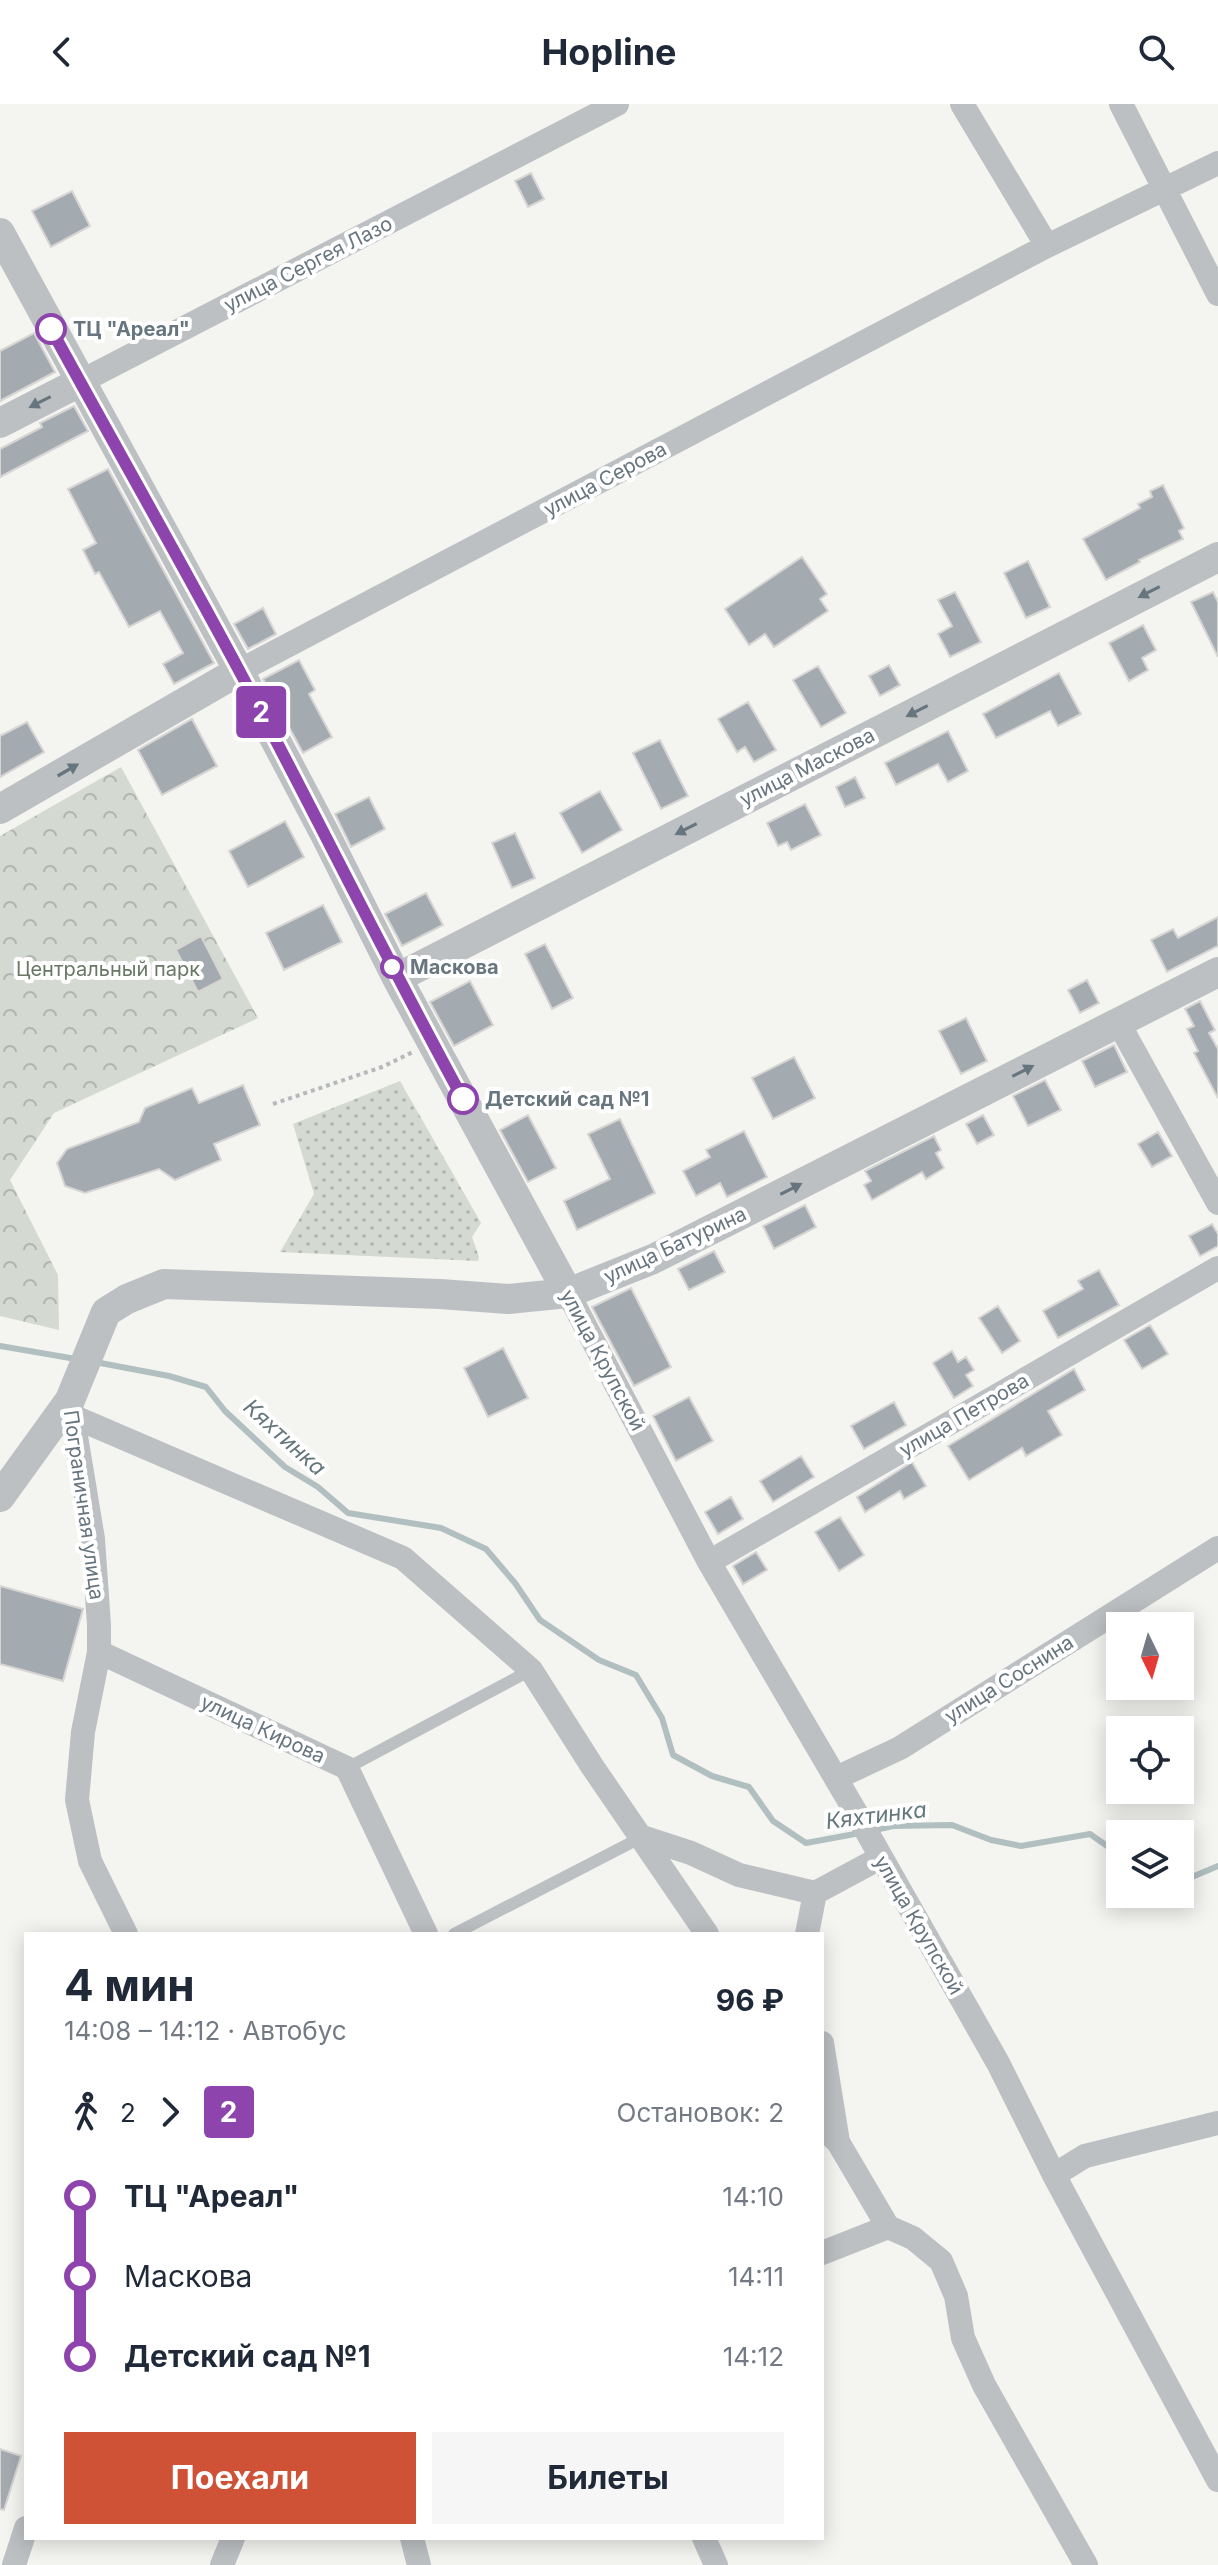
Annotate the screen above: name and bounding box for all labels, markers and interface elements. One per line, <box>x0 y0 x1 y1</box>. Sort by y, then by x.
icon: back <box>40 30 84 74</box>
text: Hopline <box>541 30 677 74</box>
icon: search <box>1134 30 1178 74</box>
street label: улица Сергея Лазо <box>220 211 396 317</box>
marker: ТЦ "Ареал" <box>36 314 66 344</box>
place label: ТЦ "Ареал" <box>73 317 190 341</box>
one-way arrow <box>29 396 52 409</box>
street label: улица Серова <box>540 437 670 521</box>
one-way arrow <box>1137 585 1160 599</box>
line badge: 2 <box>235 686 287 738</box>
text: 2 <box>252 695 270 729</box>
one-way arrow <box>906 704 929 717</box>
street label: улица Маскова <box>736 723 878 811</box>
one-way arrow <box>56 763 79 777</box>
one-way arrow <box>674 823 697 836</box>
place label: Маскова <box>410 955 499 979</box>
marker: Маскова <box>381 956 403 978</box>
park label: Центральный парк <box>16 957 200 981</box>
one-way arrow <box>1011 1064 1034 1078</box>
marker: Детский сад №1 <box>448 1084 478 1114</box>
place label: Детский сад №1 <box>485 1087 649 1111</box>
one-way arrow <box>779 1182 802 1195</box>
street label: улица Батурина <box>600 1201 750 1289</box>
street label: улица Крупской <box>556 1285 650 1435</box>
street label: улица Петрова <box>895 1368 1033 1462</box>
water label: Кяхтинка <box>239 1393 331 1481</box>
street label: Пограничная улица <box>59 1409 109 1601</box>
north arrow <box>1106 1612 1194 1700</box>
map controls <box>1106 1612 1194 1908</box>
street label: улица Соснина <box>940 1630 1078 1728</box>
street label: улица Кирова <box>197 1690 329 1768</box>
button: locate <box>1106 1716 1194 1804</box>
water label: Кяхтинка <box>824 1796 928 1834</box>
button: layers <box>1106 1820 1194 1908</box>
street label: улица Крупской <box>870 1851 968 1999</box>
text: 4 мин <box>64 1958 195 2012</box>
text: 96 ₽ <box>716 1982 784 2018</box>
text: 14:08 – 14:12 · Автобус <box>64 2015 347 2046</box>
icon: walk <box>64 2090 108 2134</box>
icon: forward <box>148 2090 192 2134</box>
text: 2 <box>220 2095 238 2129</box>
text: 2 <box>120 2097 136 2128</box>
text: Остановок: 2 <box>617 2097 784 2128</box>
text: ТЦ "Ареал" <box>124 2178 299 2214</box>
text: 14:10 <box>722 2181 784 2212</box>
text: Маскова <box>124 2258 252 2294</box>
text: 14:11 <box>728 2261 784 2292</box>
text: Детский сад №1 <box>124 2338 371 2374</box>
text: 14:12 <box>723 2341 784 2372</box>
button: Поехали <box>64 2432 416 2524</box>
button: Билеты <box>432 2432 784 2524</box>

